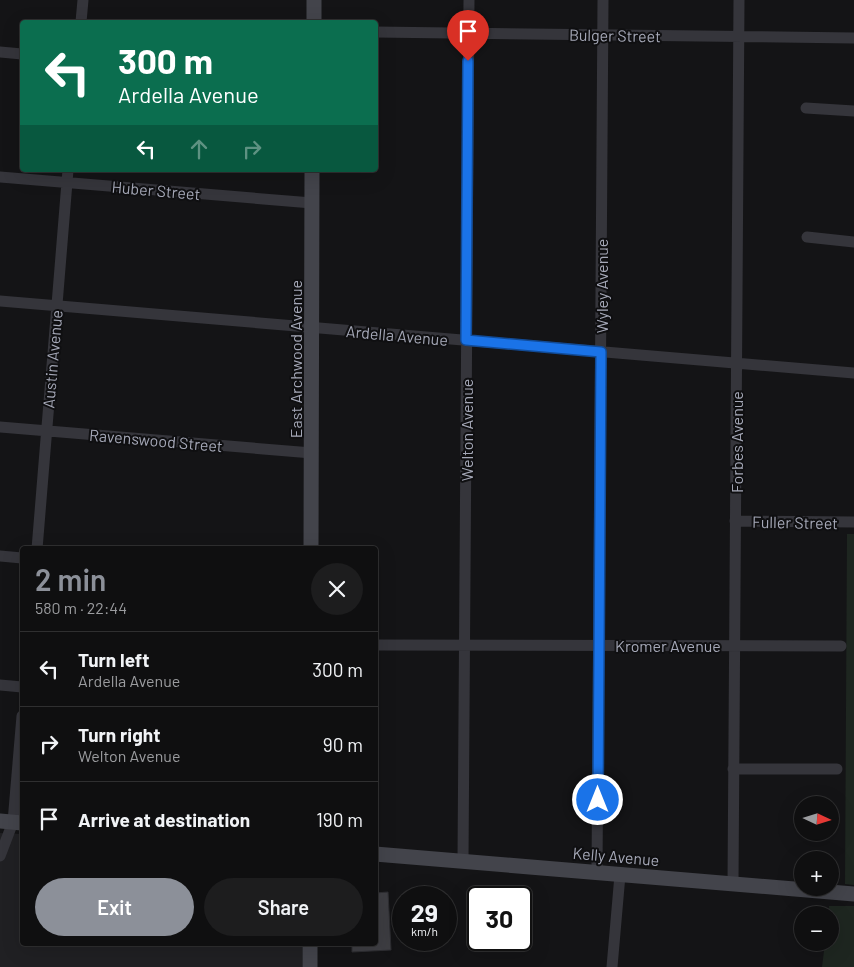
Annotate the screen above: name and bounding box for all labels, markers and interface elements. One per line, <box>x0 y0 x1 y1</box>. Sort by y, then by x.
pin <box>447 10 489 61</box>
icon: arrive <box>454 17 482 45</box>
street label: Bulger Street <box>569 25 661 45</box>
text: 300 m <box>118 39 213 81</box>
icon: left <box>35 40 100 105</box>
text: Ardella Avenue <box>118 81 259 107</box>
icon: left <box>132 135 160 163</box>
icon: ahead <box>185 135 213 163</box>
icon: right <box>238 135 266 163</box>
street label: Huber Street <box>111 177 201 203</box>
street label: Wyley Avenue <box>592 239 611 333</box>
street label: East Archwood Avenue <box>286 280 305 438</box>
street label: Austin Avenue <box>38 309 66 409</box>
street label: Ardella Avenue <box>345 321 449 349</box>
street label: Welton Avenue <box>457 379 476 481</box>
street label: Forbes Avenue <box>727 391 746 493</box>
street label: Ravenswood Street <box>88 425 224 455</box>
street label: Fuller Street <box>752 512 838 532</box>
text: 2 min <box>35 561 106 597</box>
button: close <box>311 563 363 615</box>
text: 580 m · 22:44 <box>35 598 127 617</box>
street label: Kromer Avenue <box>615 636 721 655</box>
text: Turn left <box>78 648 149 671</box>
icon: left <box>35 655 63 683</box>
text: 300 m <box>312 658 363 681</box>
text: Ardella Avenue <box>78 671 180 690</box>
text: Turn right <box>78 723 160 746</box>
icon: right <box>35 730 63 758</box>
text: 90 m <box>323 733 363 756</box>
text: Welton Avenue <box>78 746 180 765</box>
position arrow <box>571 773 623 825</box>
north arrow <box>794 796 839 841</box>
map controls <box>794 796 839 951</box>
icon: arrive <box>35 805 63 833</box>
text: Arrive at destination <box>78 808 250 831</box>
text: 190 m <box>316 808 363 831</box>
street label: Kelly Avenue <box>572 843 660 869</box>
button: + <box>794 851 839 896</box>
button: Exit <box>35 878 194 936</box>
button: Share <box>204 878 363 936</box>
speed limit sign: 30 <box>467 886 532 951</box>
text: 29 <box>411 897 438 927</box>
button: − <box>794 906 839 951</box>
text: km/h <box>411 924 438 938</box>

